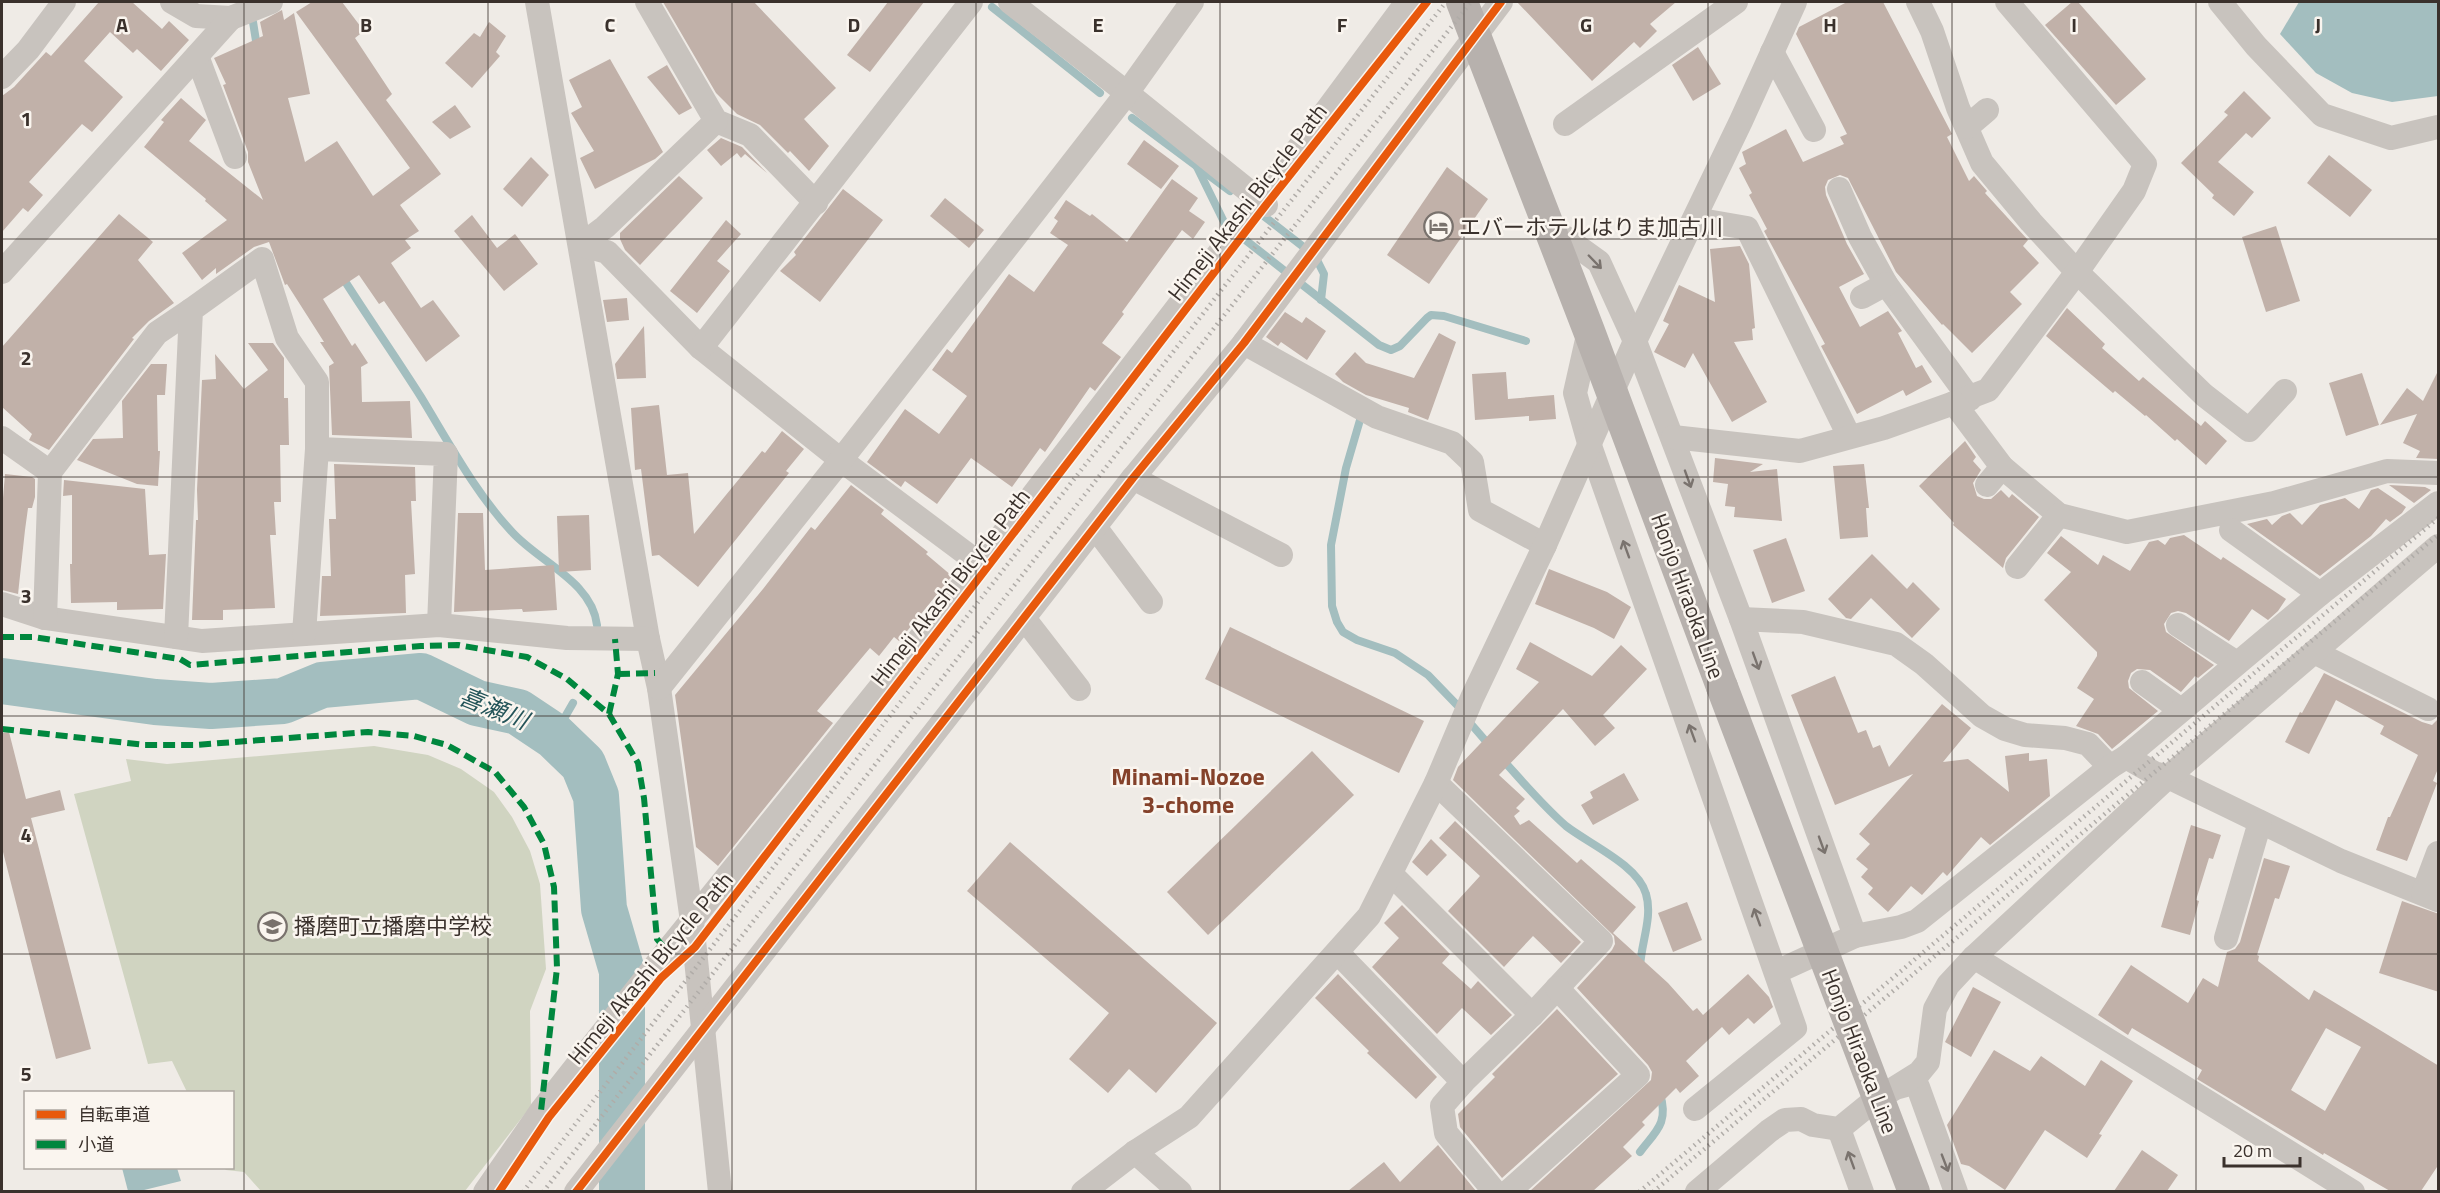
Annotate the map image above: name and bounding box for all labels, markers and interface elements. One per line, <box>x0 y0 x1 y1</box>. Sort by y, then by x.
text: A <box>116 9 128 40</box>
text: B <box>360 9 372 40</box>
text: C <box>605 9 616 40</box>
text: D <box>848 9 860 40</box>
text: E <box>1092 9 1104 40</box>
text: F <box>1337 9 1348 40</box>
text: G <box>1580 9 1592 40</box>
text: H <box>1823 9 1837 40</box>
text: I <box>2071 9 2077 40</box>
text: J <box>2315 9 2321 40</box>
street label: Himeji Akashi Bicycle Path <box>1159 96 1335 308</box>
text: 1 <box>20 103 32 134</box>
place label: エバーホテルはりま加古川 <box>1459 210 1723 244</box>
hotel icon: エバーホテルはりま加古川 <box>1422 211 1454 243</box>
one-way arrow <box>1587 254 1602 269</box>
text: 2 <box>20 342 32 373</box>
one-way arrow <box>1684 469 1695 487</box>
street label: Himeji Akashi Bicycle Path <box>862 481 1038 693</box>
street label: Honjo Hiraoka Line <box>1642 508 1734 684</box>
one-way arrow <box>1620 541 1631 559</box>
text: 3 <box>20 580 32 611</box>
one-way arrow <box>1752 652 1763 670</box>
water label: 喜瀬川 <box>454 678 537 739</box>
one-way arrow <box>1685 724 1696 743</box>
district label: Minami-Nozoe 3-chome <box>1111 758 1265 822</box>
text: 4 <box>20 819 32 850</box>
one-way arrow <box>1818 835 1829 854</box>
street label: Himeji Akashi Bicycle Path <box>559 864 741 1072</box>
one-way arrow <box>1750 908 1761 927</box>
place label: 播磨町立播磨中学校 <box>294 909 492 943</box>
school or university icon: 播磨町立播磨中学校 <box>257 910 289 942</box>
street label: Honjo Hiraoka Line <box>1813 964 1907 1138</box>
text: 5 <box>20 1058 32 1089</box>
legend <box>24 1091 234 1169</box>
text: 自転車道 <box>78 1101 150 1128</box>
scale bar <box>2224 1130 2300 1168</box>
text: 小道 <box>78 1131 114 1158</box>
text: 20 m <box>2233 1137 2272 1164</box>
one-way arrow <box>1844 1151 1855 1170</box>
one-way arrow <box>1941 1153 1952 1172</box>

